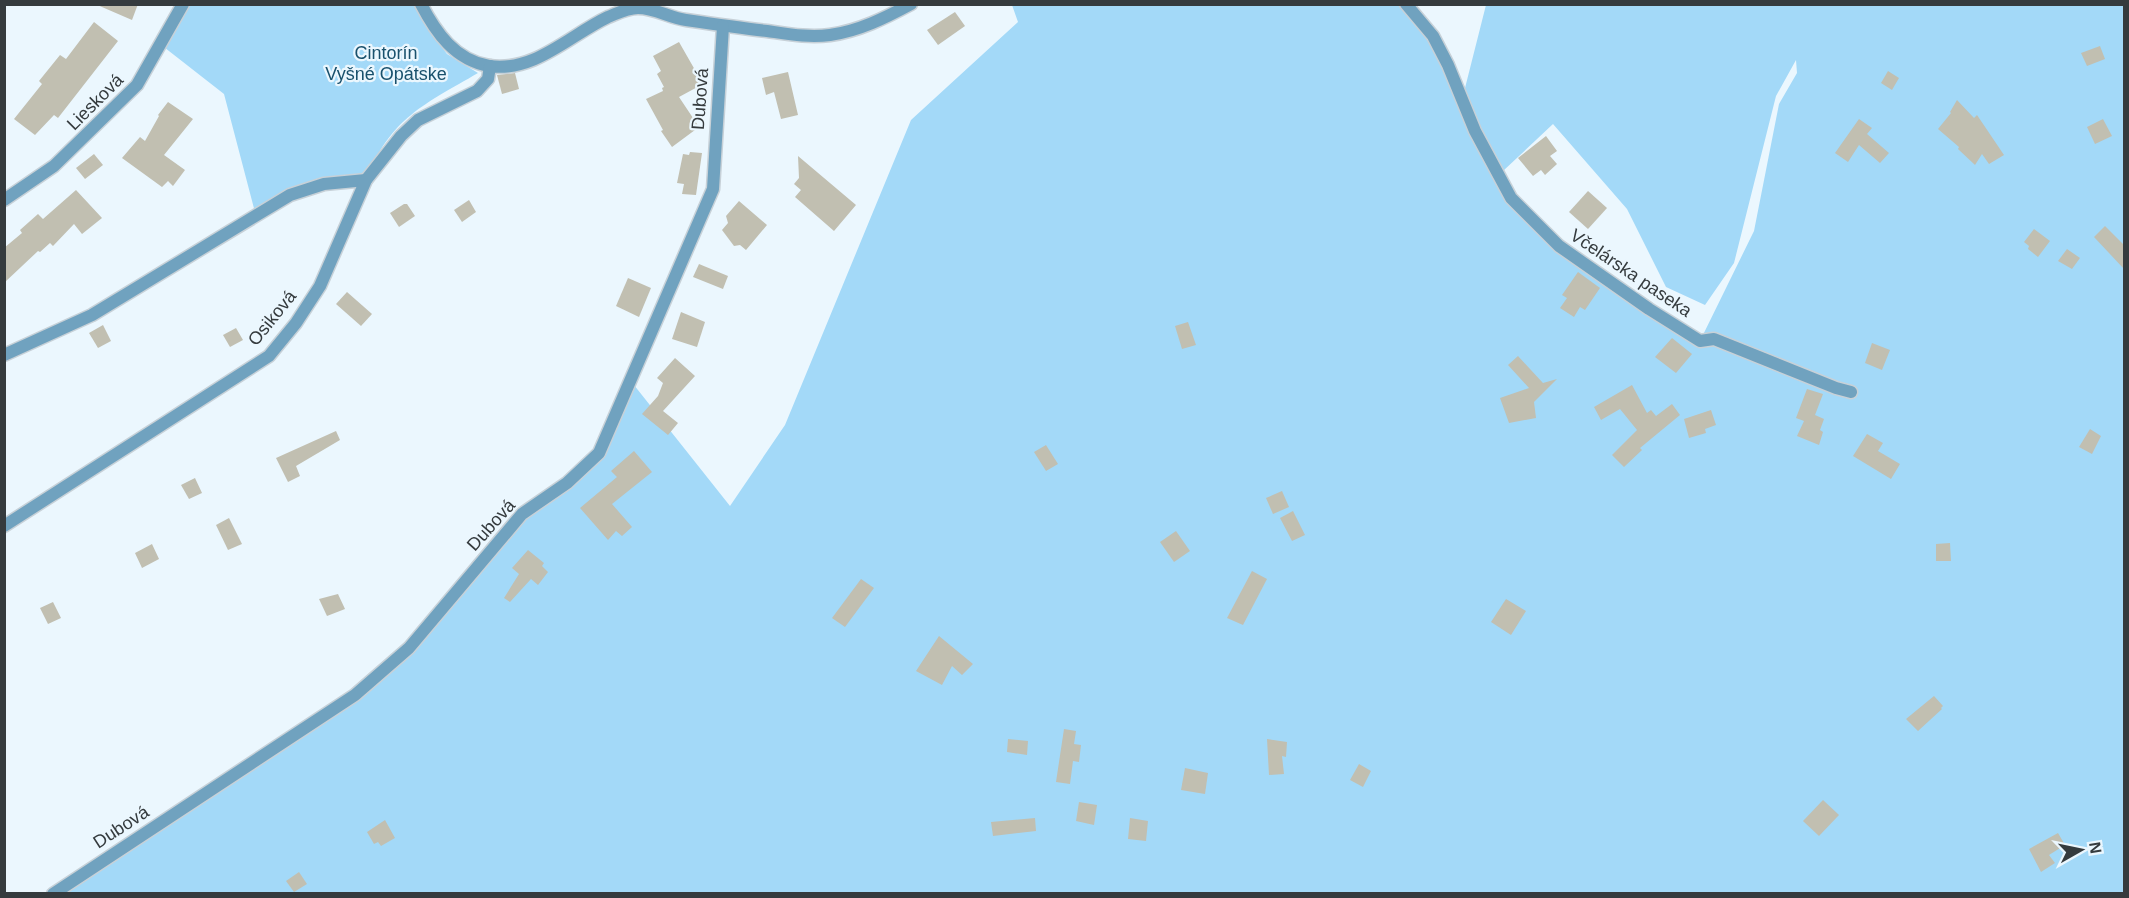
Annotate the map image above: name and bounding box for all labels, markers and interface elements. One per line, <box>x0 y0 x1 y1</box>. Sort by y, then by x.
park label: Cintorín Vyšné Opátske <box>325 43 447 84</box>
street label: Dubová <box>688 66 712 131</box>
street label: Liesková <box>63 69 128 134</box>
street label: Včelárska paseka <box>1567 225 1696 322</box>
street label: Osiková <box>244 286 301 350</box>
street label: Dubová <box>463 495 520 555</box>
street label: Dubová <box>90 801 153 852</box>
north arrow <box>2051 820 2111 880</box>
text: N <box>2086 841 2105 855</box>

